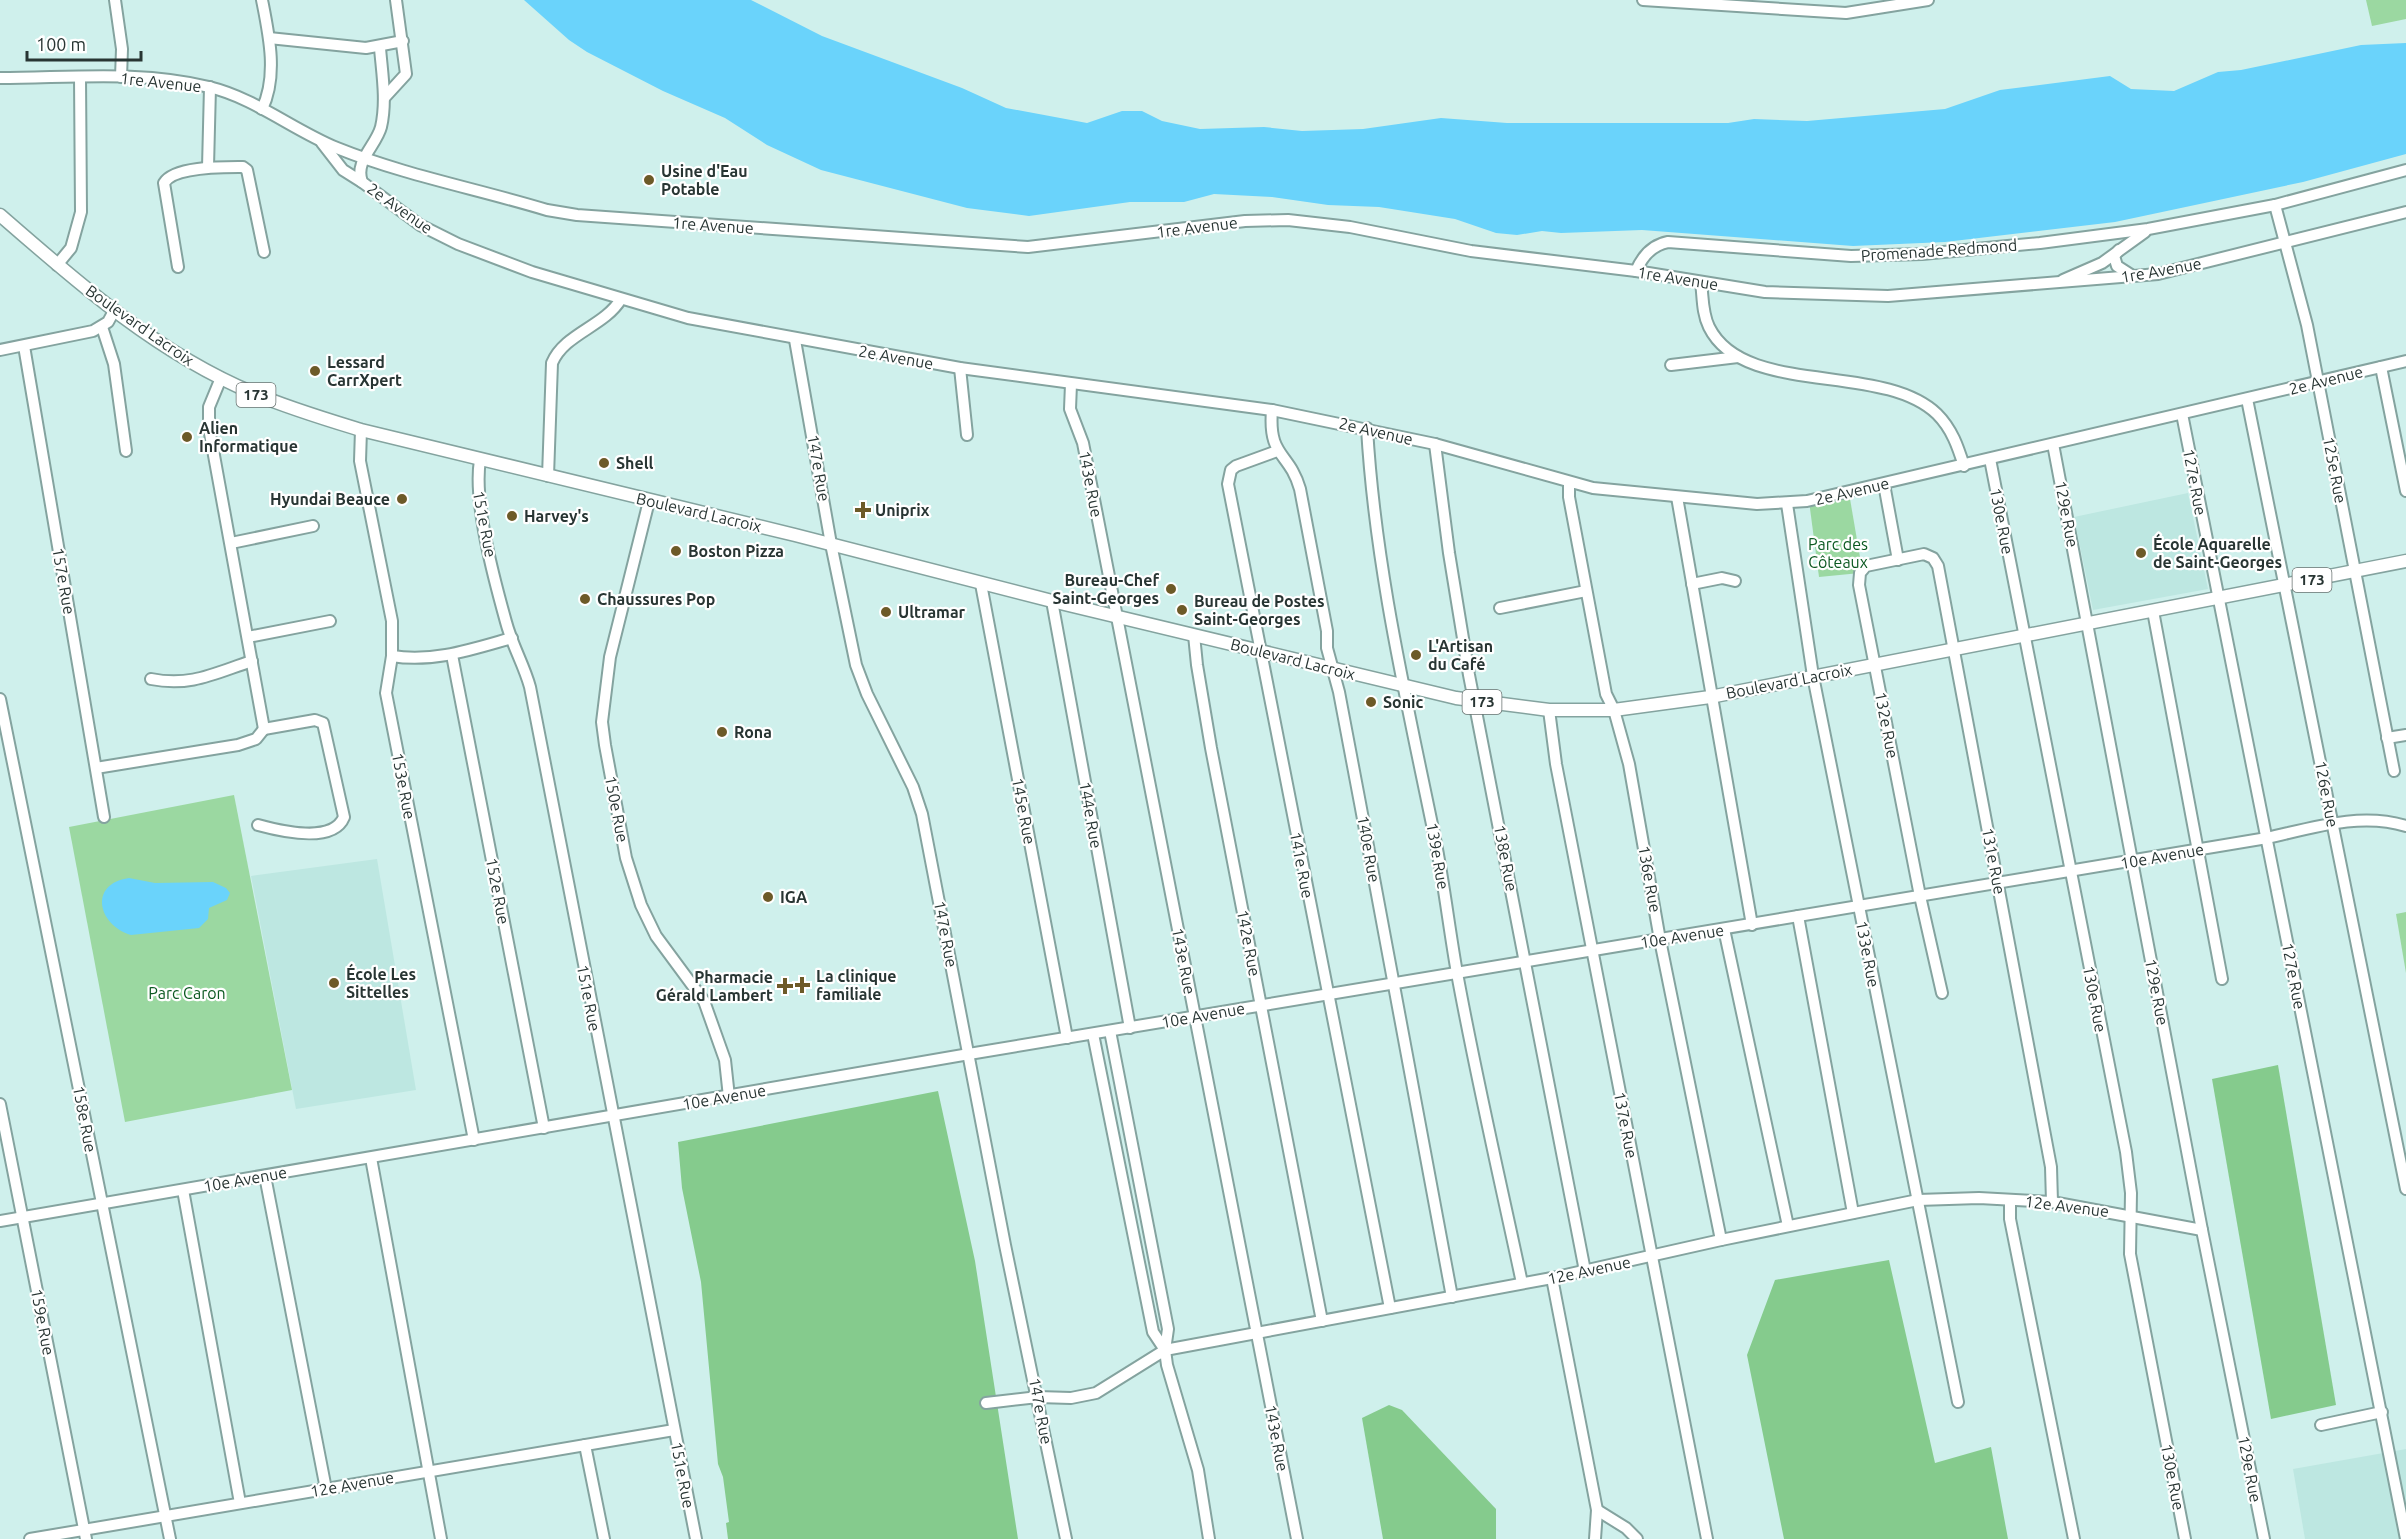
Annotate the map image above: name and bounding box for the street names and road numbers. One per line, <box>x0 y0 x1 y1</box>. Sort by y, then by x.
street label: 1re Avenue <box>120 69 202 95</box>
street label: 2e Avenue <box>364 179 436 237</box>
street label: 1re Avenue <box>672 213 754 237</box>
street label: 1re Avenue <box>1155 213 1239 241</box>
street label: Promenade Redmond <box>1860 236 2018 264</box>
street label: 1re Avenue <box>2119 254 2203 286</box>
street label: 1re Avenue <box>1636 263 1720 293</box>
street label: Boulevard Lacroix <box>82 281 198 369</box>
street label: 2e Avenue <box>857 342 935 372</box>
street label: 2e Avenue <box>2287 362 2365 398</box>
road number: 173 <box>236 383 276 407</box>
street label: 2e Avenue <box>1337 414 1415 448</box>
street label: 147e Rue <box>804 433 834 503</box>
street label: 125e Rue <box>2320 435 2350 505</box>
street label: 127e Rue <box>2180 447 2210 517</box>
street label: 143e Rue <box>1076 449 1106 519</box>
street label: 2e Avenue <box>1813 474 1891 508</box>
street label: 129e Rue <box>2052 479 2082 549</box>
street label: 130e Rue <box>1987 486 2017 556</box>
street label: 151e Rue <box>470 489 500 559</box>
street label: Boulevard Lacroix <box>635 489 763 535</box>
street label: 157e Rue <box>49 546 79 616</box>
road number: 173 <box>2292 568 2332 592</box>
street label: Boulevard Lacroix <box>1229 635 1357 683</box>
street label: Boulevard Lacroix <box>1724 660 1854 702</box>
road number: 173 <box>1462 690 1502 714</box>
street label: 132e Rue <box>1872 690 1902 760</box>
street label: 153e Rue <box>389 751 419 821</box>
street label: 126e Rue <box>2312 759 2342 829</box>
street label: 150e Rue <box>602 774 632 844</box>
street label: 145e Rue <box>1009 776 1039 846</box>
street label: 144e Rue <box>1076 780 1106 850</box>
street label: 140e Rue <box>1354 814 1384 884</box>
street label: 139e Rue <box>1423 821 1453 891</box>
street label: 138e Rue <box>1491 823 1521 893</box>
street label: 131e Rue <box>1979 826 2009 896</box>
street label: 141e Rue <box>1287 830 1317 900</box>
street label: 10e Avenue <box>2119 840 2205 872</box>
street label: 136e Rue <box>1635 844 1665 914</box>
street label: 152e Rue <box>483 856 513 926</box>
street label: 147e Rue <box>931 899 961 969</box>
street label: 142e Rue <box>1234 908 1264 978</box>
street label: 133e Rue <box>1853 919 1883 989</box>
street label: 10e Avenue <box>1639 921 1725 951</box>
street label: 143e Rue <box>1169 926 1199 996</box>
street label: 127e Rue <box>2279 941 2309 1011</box>
street label: 129e Rue <box>2142 957 2172 1027</box>
street label: 151e Rue <box>574 963 604 1033</box>
street label: 130e Rue <box>2080 964 2110 1034</box>
street label: 10e Avenue <box>1160 999 1246 1031</box>
street label: 10e Avenue <box>681 1081 767 1113</box>
street label: 158e Rue <box>70 1084 100 1154</box>
street label: 137e Rue <box>1611 1090 1641 1160</box>
street label: 10e Avenue <box>202 1163 288 1195</box>
street label: 12e Avenue <box>2024 1192 2110 1220</box>
street label: 12e Avenue <box>1546 1252 1632 1288</box>
street label: 159e Rue <box>28 1287 58 1357</box>
street label: 147e Rue <box>1026 1376 1056 1446</box>
street label: 143e Rue <box>1262 1403 1292 1473</box>
street label: 129e Rue <box>2235 1434 2265 1504</box>
street label: 151e Rue <box>668 1440 698 1510</box>
street label: 130e Rue <box>2158 1442 2188 1512</box>
street label: 12e Avenue <box>309 1468 395 1500</box>

